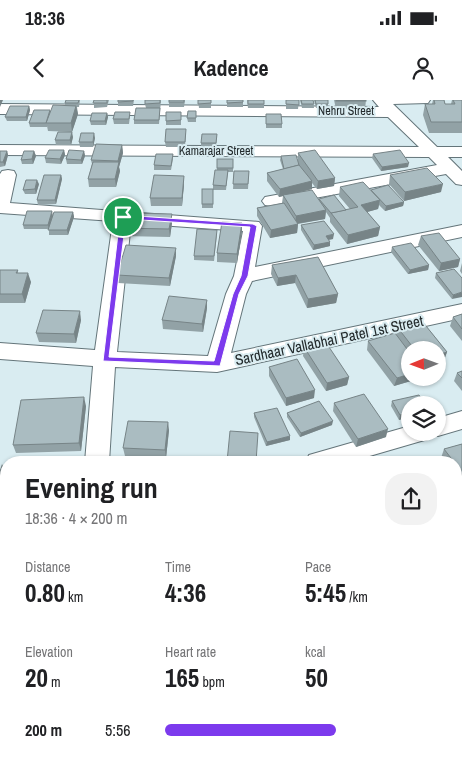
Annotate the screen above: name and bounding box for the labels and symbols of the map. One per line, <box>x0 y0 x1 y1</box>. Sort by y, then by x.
street label: Nehru Street <box>318 103 374 119</box>
street label: Kamarajar Street <box>179 143 253 159</box>
pin <box>102 196 144 238</box>
street label: Sardhaar Vallabhai Patel 1st Street <box>233 310 426 370</box>
north arrow <box>401 341 446 386</box>

